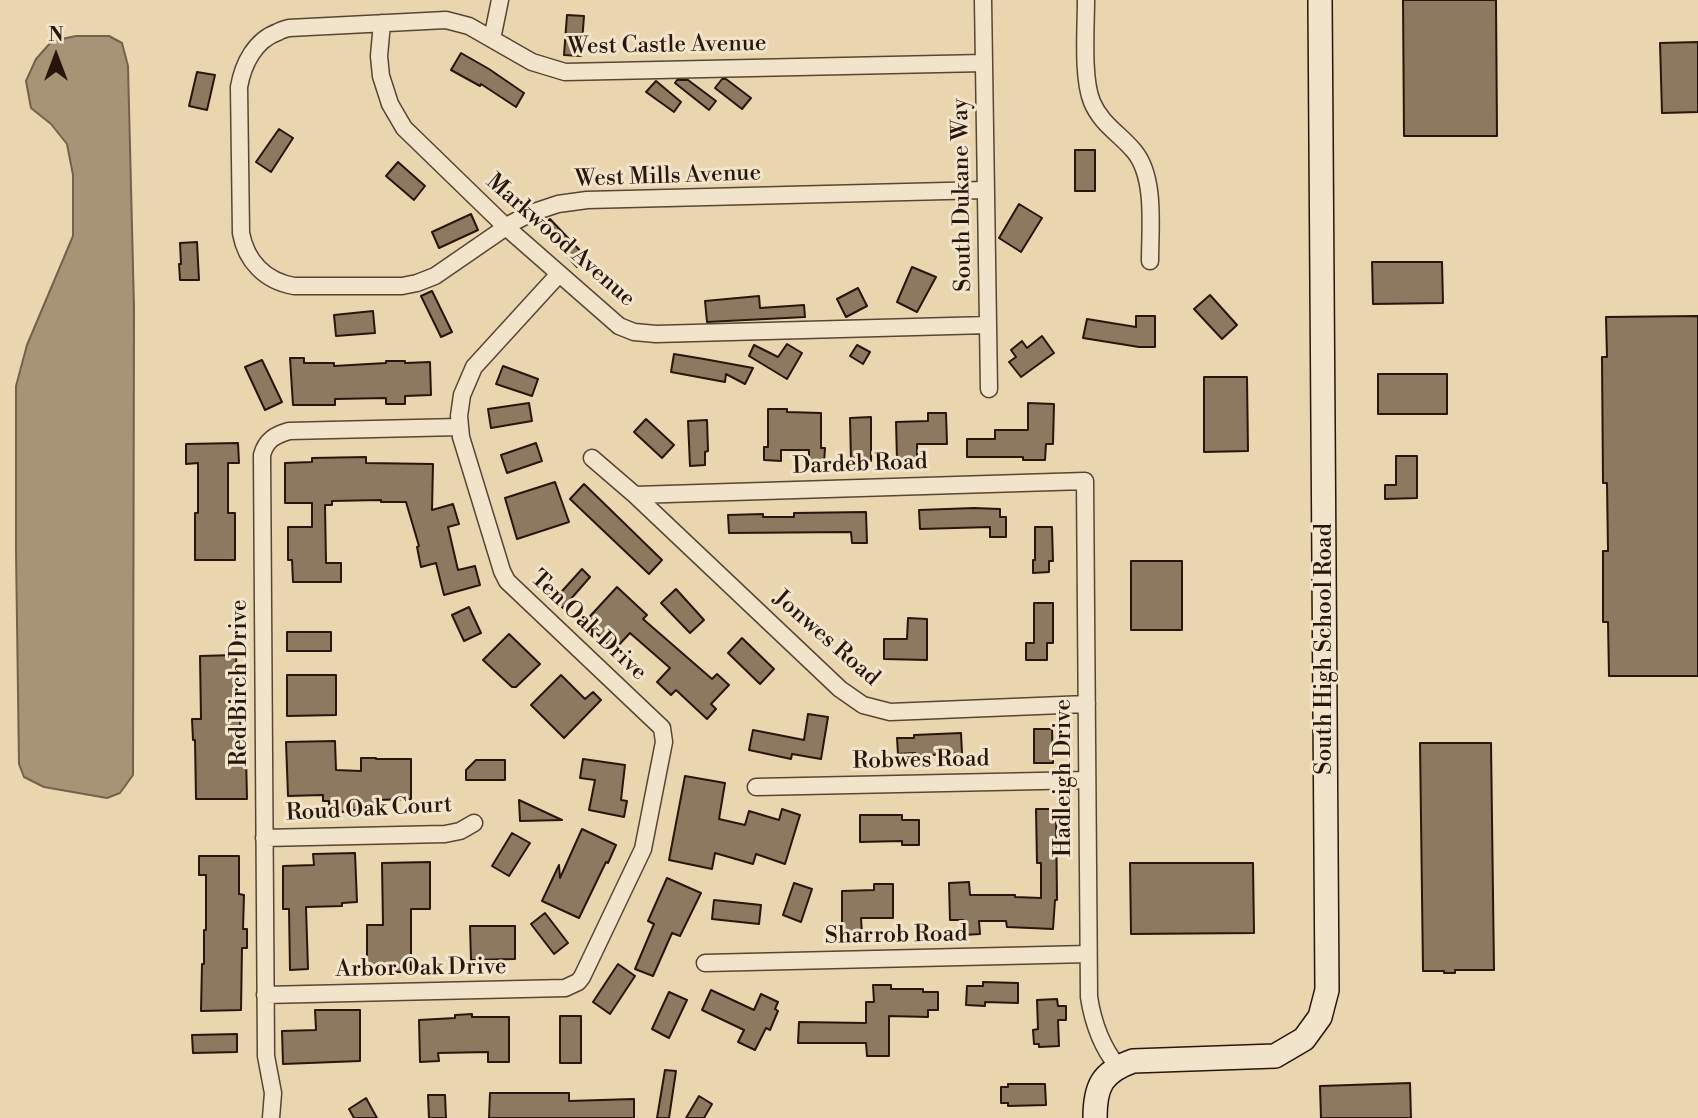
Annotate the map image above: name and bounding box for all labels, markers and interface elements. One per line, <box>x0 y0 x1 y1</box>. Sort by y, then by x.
north arrow <box>21 21 91 91</box>
text: N <box>48 23 64 47</box>
street label: West Castle Avenue <box>567 30 767 62</box>
street label: South Dukane Way <box>948 98 978 292</box>
street label: West Mills Avenue <box>574 160 762 194</box>
street label: Markwood Avenue <box>480 169 640 313</box>
street label: Dardeb Road <box>792 449 928 481</box>
street label: South High School Road <box>1311 523 1339 775</box>
street label: Ten Oak Drive <box>524 565 652 687</box>
street label: Jonwes Road <box>767 585 885 693</box>
street label: Red Birch Drive <box>226 600 254 766</box>
street label: Hadleigh Drive <box>1050 699 1078 857</box>
street label: Robwes Road <box>852 746 990 776</box>
street label: Roud Oak Court <box>285 792 453 828</box>
street label: Sharrob Road <box>824 921 968 951</box>
street label: Arbor Oak Drive <box>335 954 507 984</box>

